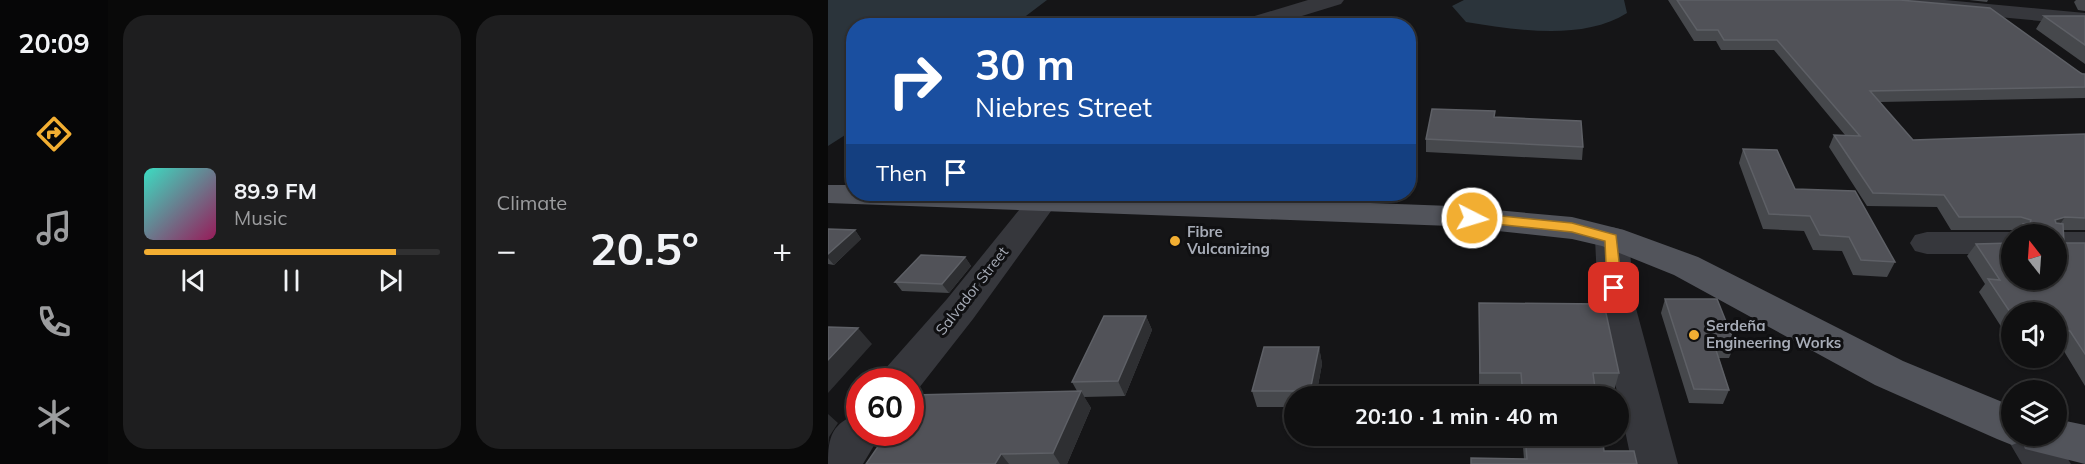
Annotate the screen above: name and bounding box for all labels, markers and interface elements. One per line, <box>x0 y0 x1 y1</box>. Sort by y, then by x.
text: 20:09 <box>18 26 90 60</box>
text: 30 m <box>975 38 1075 91</box>
icon: right <box>876 42 954 120</box>
text: Niebres Street <box>975 90 1152 124</box>
icon: directions <box>33 113 75 155</box>
icon: arrive <box>939 156 972 189</box>
text: Then <box>876 159 927 187</box>
text: 89.9 FM <box>234 177 317 205</box>
position arrow <box>1440 186 1504 250</box>
text: Climate <box>497 190 567 215</box>
text: Music <box>234 205 287 230</box>
icon: music <box>33 207 75 249</box>
text: 20.5° <box>590 220 699 276</box>
place label: Fibre Vulcanizing <box>1186 222 1270 258</box>
north arrow <box>2001 224 2067 290</box>
map controls <box>2001 224 2067 446</box>
text: − <box>497 229 516 270</box>
text: + <box>772 229 792 270</box>
marker: Fibre Vulcanizing <box>1168 234 1182 248</box>
street label: Salvador Street <box>931 243 1012 339</box>
pin <box>1588 262 1639 313</box>
icon: previous <box>177 264 210 297</box>
icon: pause <box>275 264 308 297</box>
icon: next <box>374 264 407 297</box>
icon: arrive <box>1597 271 1630 304</box>
icon: phone <box>33 301 75 343</box>
button: sound <box>2001 302 2067 368</box>
place label: Serdeña Engineering Works <box>1706 316 1841 352</box>
marker: Serdeña Engineering Works <box>1687 328 1701 342</box>
speed limit sign: 60 <box>846 368 924 446</box>
button: layers <box>2001 380 2067 446</box>
icon: climate <box>33 396 75 438</box>
text: 20:10 · 1 min · 40 m <box>1355 402 1558 430</box>

